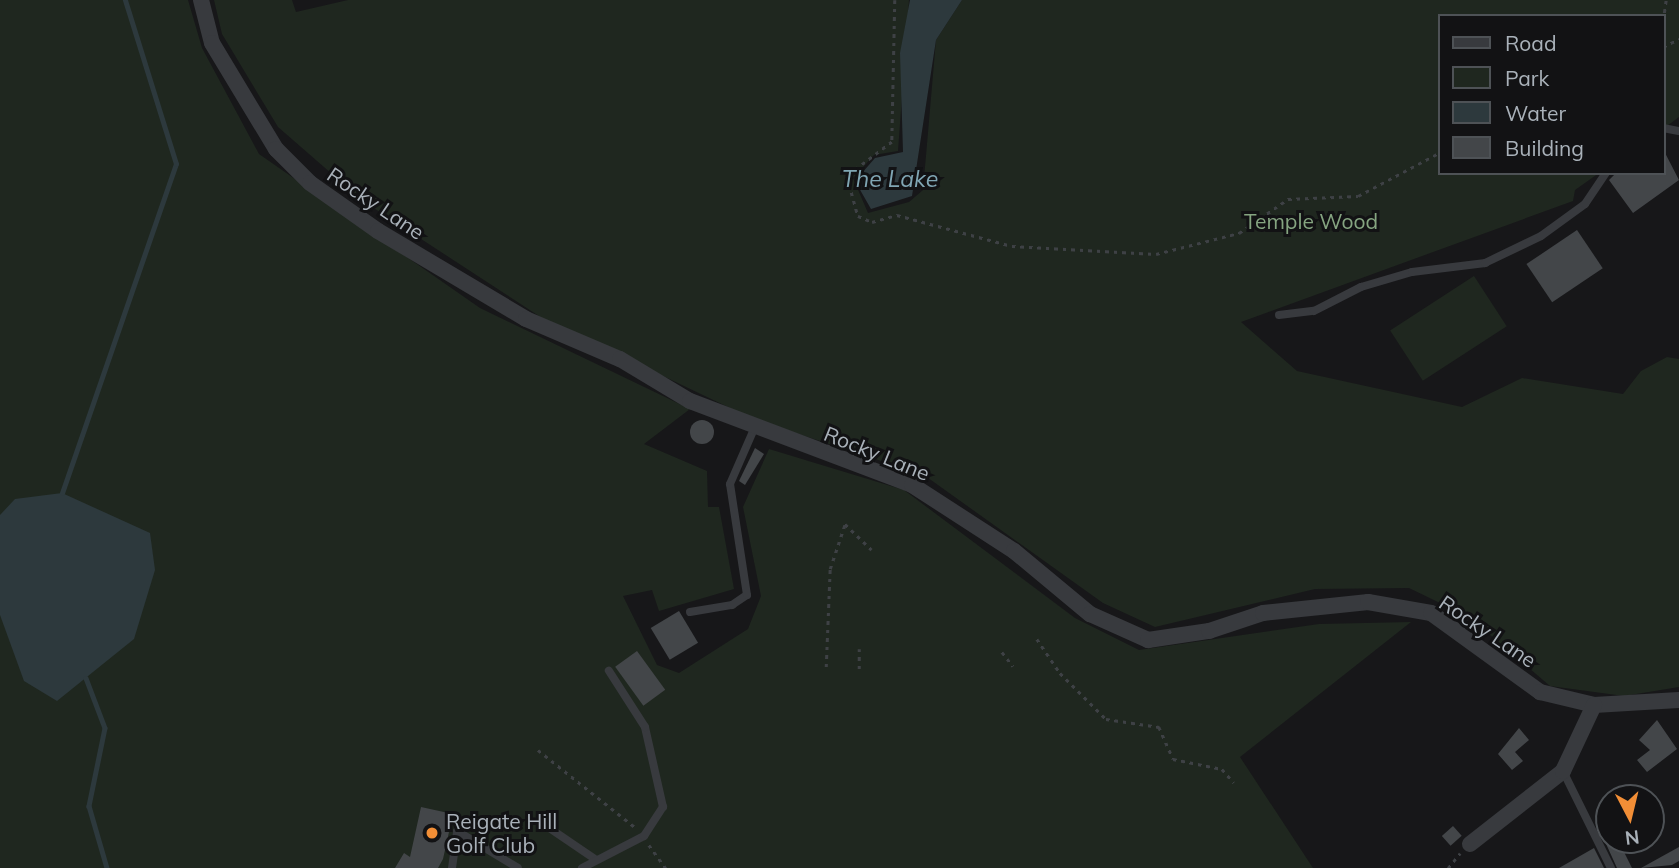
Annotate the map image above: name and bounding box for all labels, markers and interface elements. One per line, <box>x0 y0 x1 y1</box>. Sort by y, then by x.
legend <box>1438 14 1665 175</box>
text: Road <box>1505 30 1556 56</box>
text: Park <box>1505 65 1549 91</box>
text: Water <box>1505 100 1566 126</box>
text: Building <box>1505 135 1584 161</box>
street label: Rocky Lane <box>323 161 429 245</box>
water label: The Lake <box>842 165 938 193</box>
park label: Temple Wood <box>1244 208 1378 234</box>
street label: Rocky Lane <box>821 420 933 486</box>
street label: Rocky Lane <box>1435 589 1541 673</box>
north arrow <box>1595 784 1665 854</box>
place label: Reigate Hill Golf Club <box>446 808 557 858</box>
marker: Reigate Hill Golf Club <box>424 825 440 841</box>
text: N <box>1624 825 1641 851</box>

